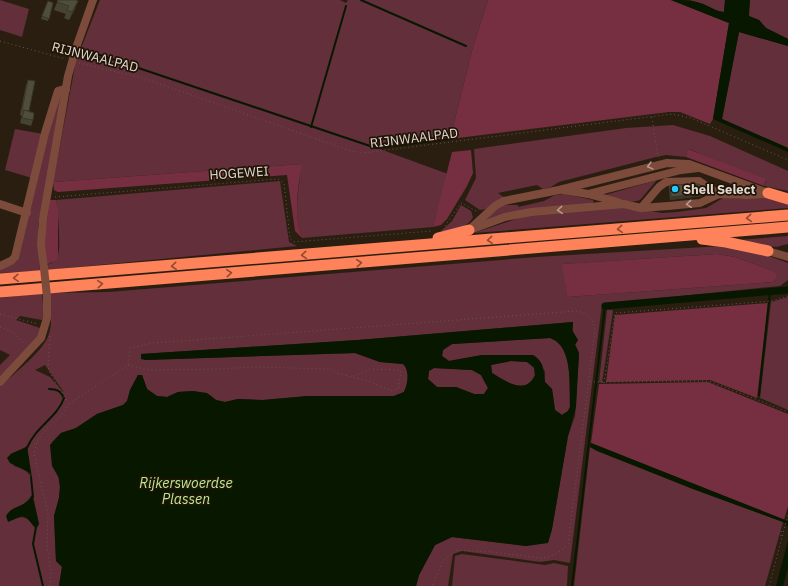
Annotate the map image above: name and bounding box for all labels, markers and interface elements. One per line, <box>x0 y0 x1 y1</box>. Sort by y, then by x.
street label: RIJNWAALPAD <box>50 38 140 76</box>
street label: RIJNWAALPAD <box>369 124 459 152</box>
one-way arrow <box>647 161 654 170</box>
street label: HOGEWEI <box>209 162 269 184</box>
place label: Shell Select <box>683 181 755 198</box>
marker: Shell Select <box>670 184 680 194</box>
one-way arrow <box>686 199 692 208</box>
one-way arrow <box>557 205 563 214</box>
one-way arrow <box>746 214 752 223</box>
one-way arrow <box>617 224 623 233</box>
one-way arrow <box>487 235 493 244</box>
one-way arrow <box>300 251 307 260</box>
one-way arrow <box>356 258 362 267</box>
one-way arrow <box>171 261 177 270</box>
one-way arrow <box>226 269 232 278</box>
one-way arrow <box>13 274 20 283</box>
one-way arrow <box>97 279 103 288</box>
water label: Rijkerswoerdse Plassen <box>139 474 233 508</box>

